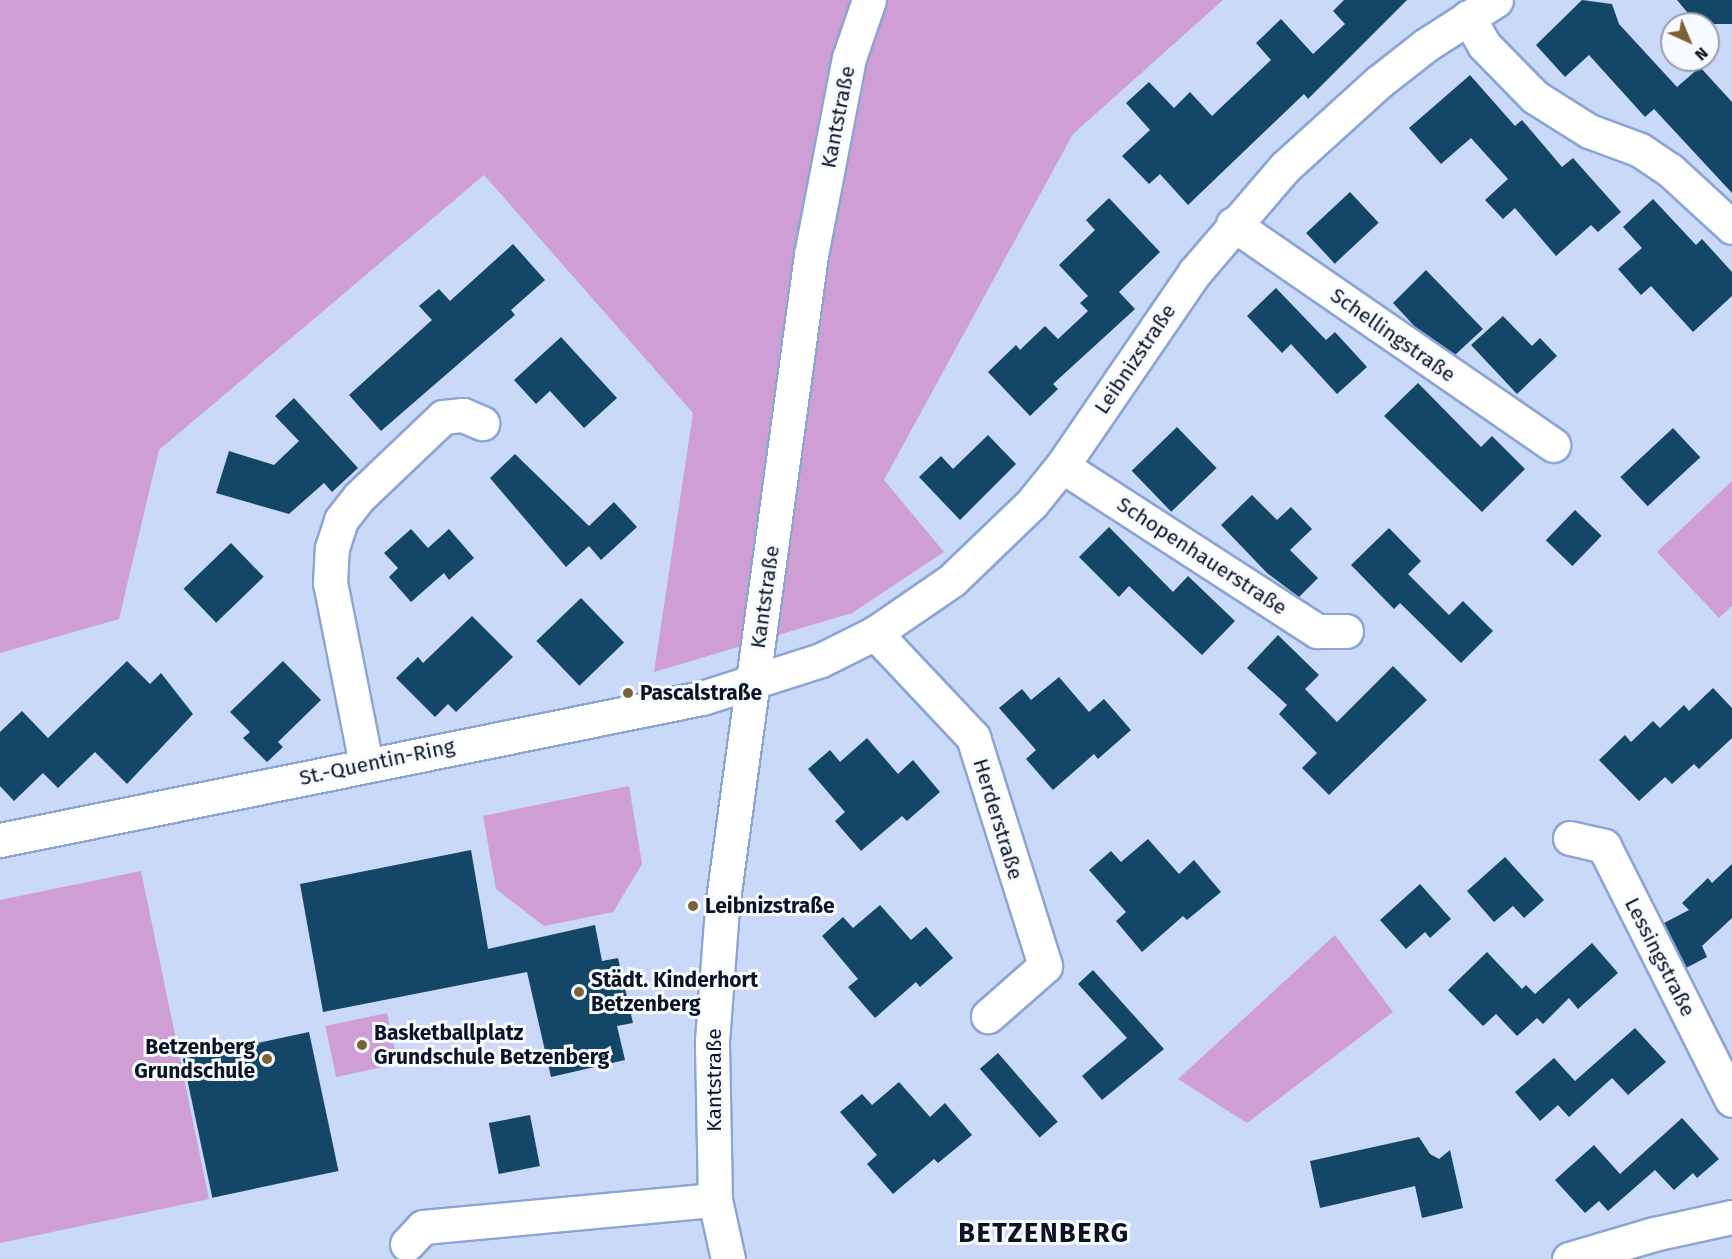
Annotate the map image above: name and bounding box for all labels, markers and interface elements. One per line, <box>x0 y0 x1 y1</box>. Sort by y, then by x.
north arrow <box>1660 12 1720 72</box>
text: N <box>1691 43 1712 64</box>
street label: Kantstraße <box>816 64 860 170</box>
street label: Schellingstraße <box>1326 283 1460 387</box>
street label: Leibnizstraße <box>1089 299 1181 419</box>
street label: Schopenhauerstraße <box>1112 492 1292 620</box>
street label: Kantstraße <box>745 544 785 650</box>
place label: Pascalstraße <box>640 680 762 706</box>
marker: Pascalstraße <box>621 686 635 700</box>
street label: St.-Quentin-Ring <box>297 733 457 791</box>
street label: Herderstraße <box>968 756 1028 882</box>
place label: Leibnizstraße <box>705 893 835 919</box>
street label: Lessingstraße <box>1619 893 1701 1021</box>
marker: Leibnizstraße <box>686 899 700 913</box>
place label: Städt. Kinderhort Betzenberg <box>591 967 758 1017</box>
marker: Städt. Kinderhort Betzenberg <box>572 985 586 999</box>
place label: Basketballplatz Grundschule Betzenberg <box>374 1020 609 1070</box>
street label: Kantstraße <box>701 1028 727 1132</box>
place label: Betzenberg Grundschule <box>134 1034 255 1084</box>
marker: Basketballplatz Grundschule Betzenberg <box>355 1038 369 1052</box>
marker: Betzenberg Grundschule <box>260 1052 274 1066</box>
district label: BETZENBERG <box>958 1218 1130 1250</box>

